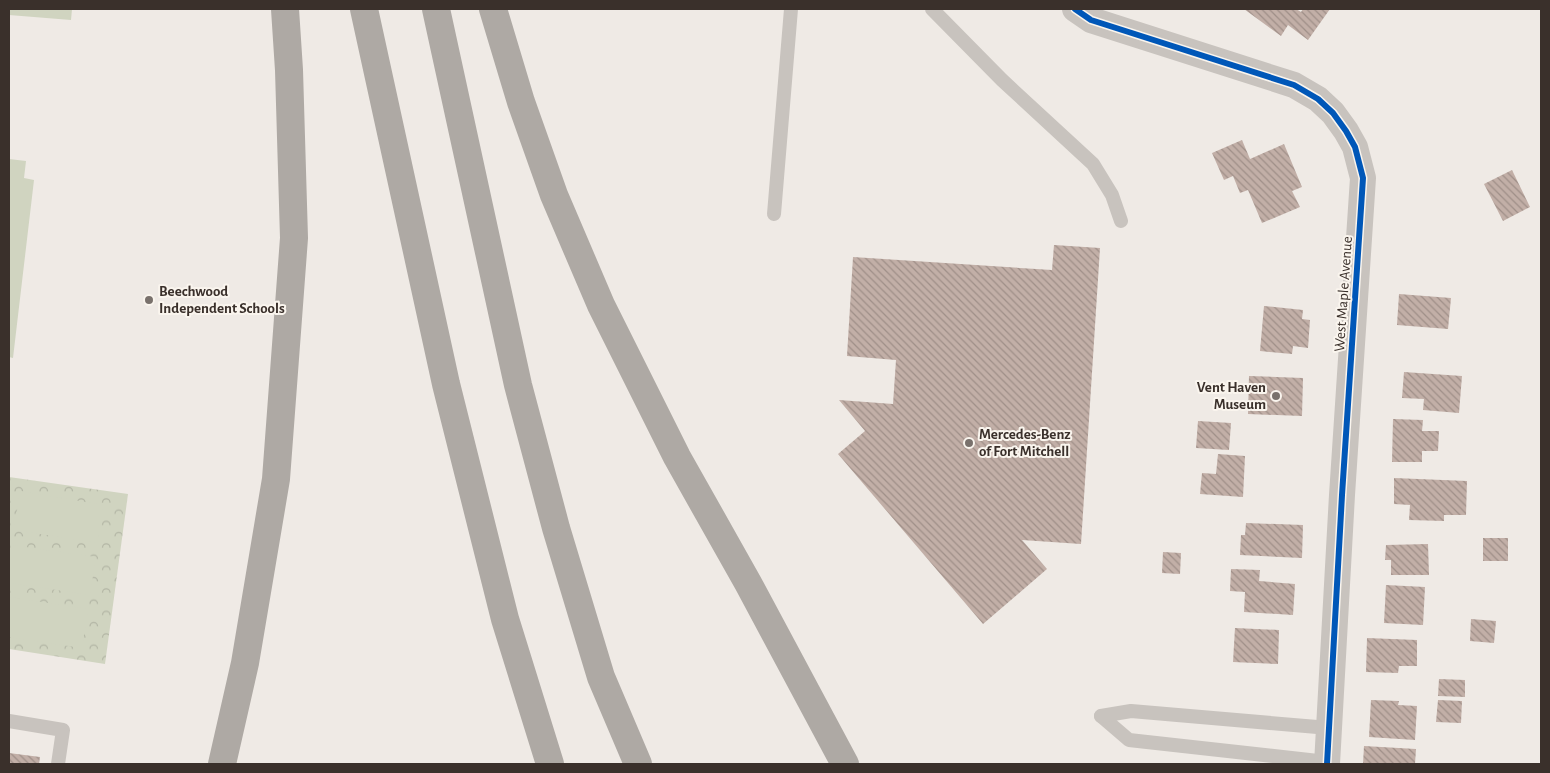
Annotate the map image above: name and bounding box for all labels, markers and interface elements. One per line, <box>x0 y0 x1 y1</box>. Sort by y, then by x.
street label: West Maple Avenue <box>1332 236 1355 352</box>
place label: Beechwood Independent Schools <box>159 284 285 316</box>
marker: Beechwood Independent Schools <box>143 294 155 306</box>
place label: Vent Haven Museum <box>1197 380 1266 412</box>
marker: Vent Haven Museum <box>1270 390 1282 402</box>
place label: Mercedes-Benz of Fort Mitchell <box>979 427 1071 459</box>
marker: Mercedes-Benz of Fort Mitchell <box>963 437 975 449</box>

